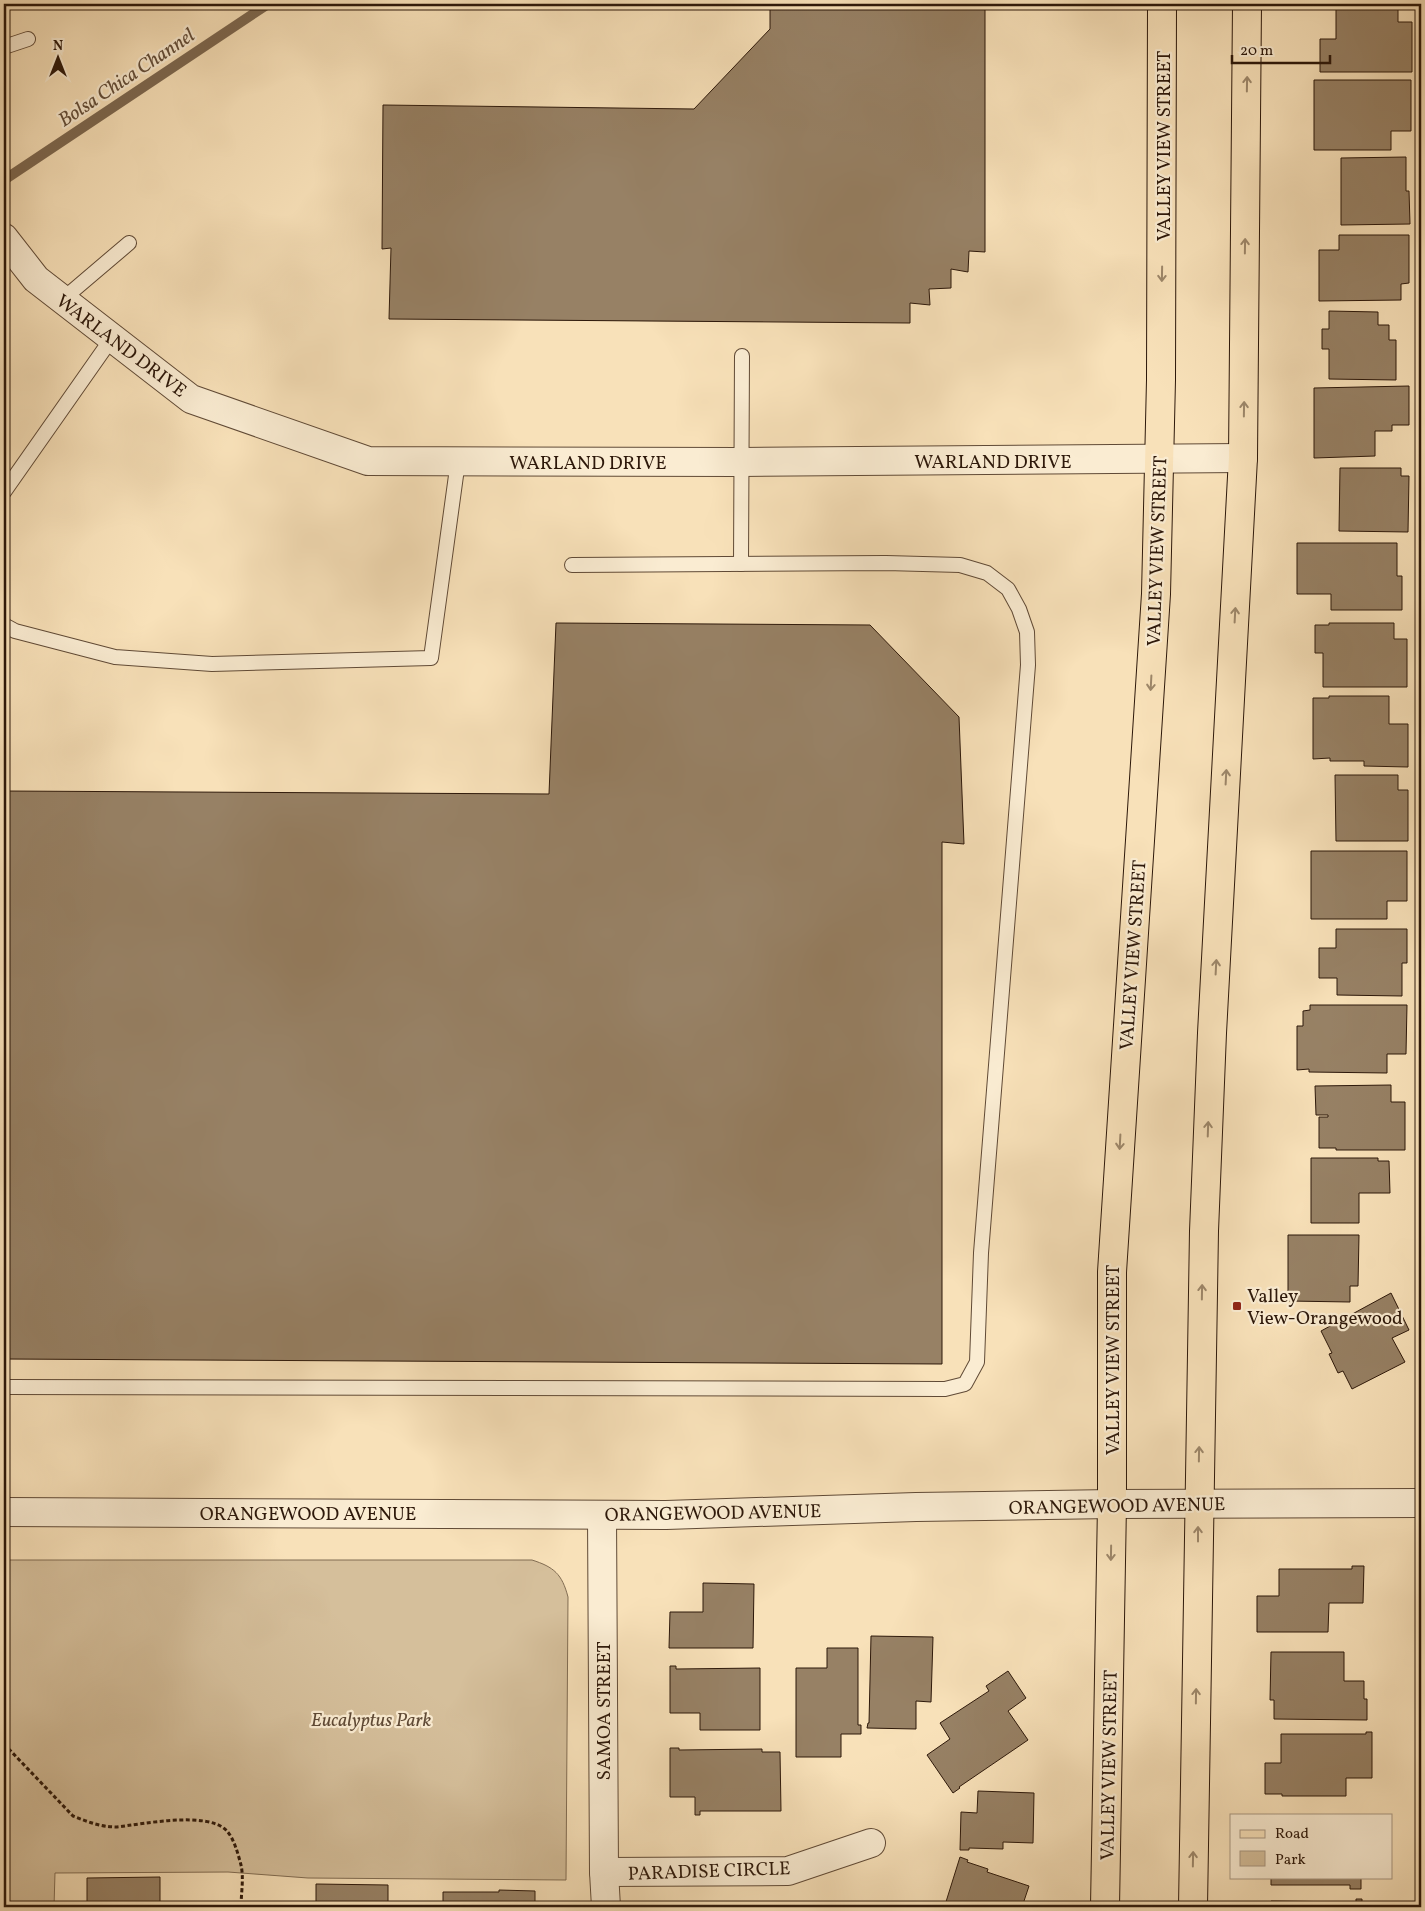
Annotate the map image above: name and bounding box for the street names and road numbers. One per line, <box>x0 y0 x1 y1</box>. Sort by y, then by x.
street label: VALLEY VIEW STREET <box>1152 51 1178 241</box>
street label: WARLAND DRIVE <box>50 289 191 404</box>
street label: WARLAND DRIVE <box>914 450 1072 476</box>
street label: WARLAND DRIVE <box>509 451 667 477</box>
street label: VALLEY VIEW STREET <box>1142 455 1174 647</box>
street label: VALLEY VIEW STREET <box>1114 859 1154 1051</box>
street label: VALLEY VIEW STREET <box>1101 1265 1127 1455</box>
street label: ORANGEWOOD AVENUE <box>1009 1492 1226 1522</box>
street label: ORANGEWOOD AVENUE <box>605 1499 822 1529</box>
street label: ORANGEWOOD AVENUE <box>200 1502 416 1528</box>
street label: SAMOA STREET <box>592 1641 618 1781</box>
street label: VALLEY VIEW STREET <box>1095 1670 1125 1861</box>
street label: PARADISE CIRCLE <box>627 1856 791 1888</box>

